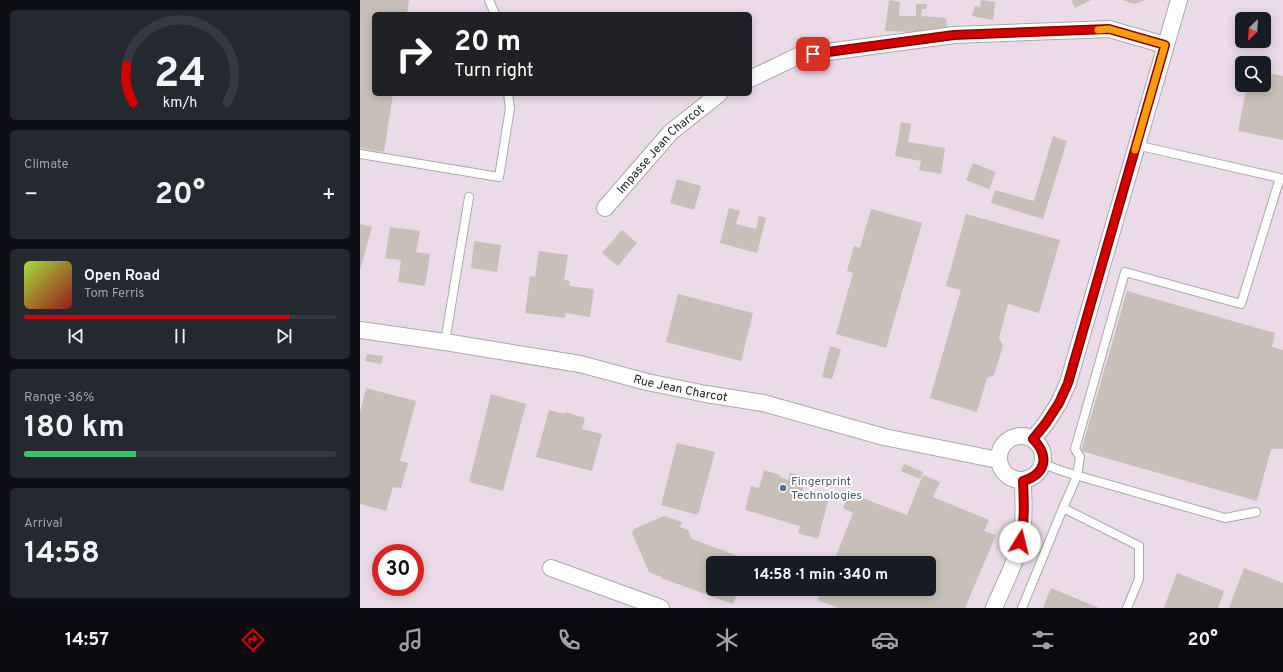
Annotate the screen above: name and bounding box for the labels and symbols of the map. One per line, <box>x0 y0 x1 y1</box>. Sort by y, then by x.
north arrow <box>1235 12 1271 48</box>
pin <box>796 37 830 71</box>
street label: Impasse Jean Charcot <box>614 102 708 198</box>
street label: Rue Jean Charcot <box>631 372 728 406</box>
place label: Fingerprint Technologies <box>791 474 862 504</box>
marker: Fingerprint Technologies <box>778 483 788 493</box>
position arrow <box>999 521 1041 563</box>
speed limit sign: 30 <box>372 544 424 596</box>

